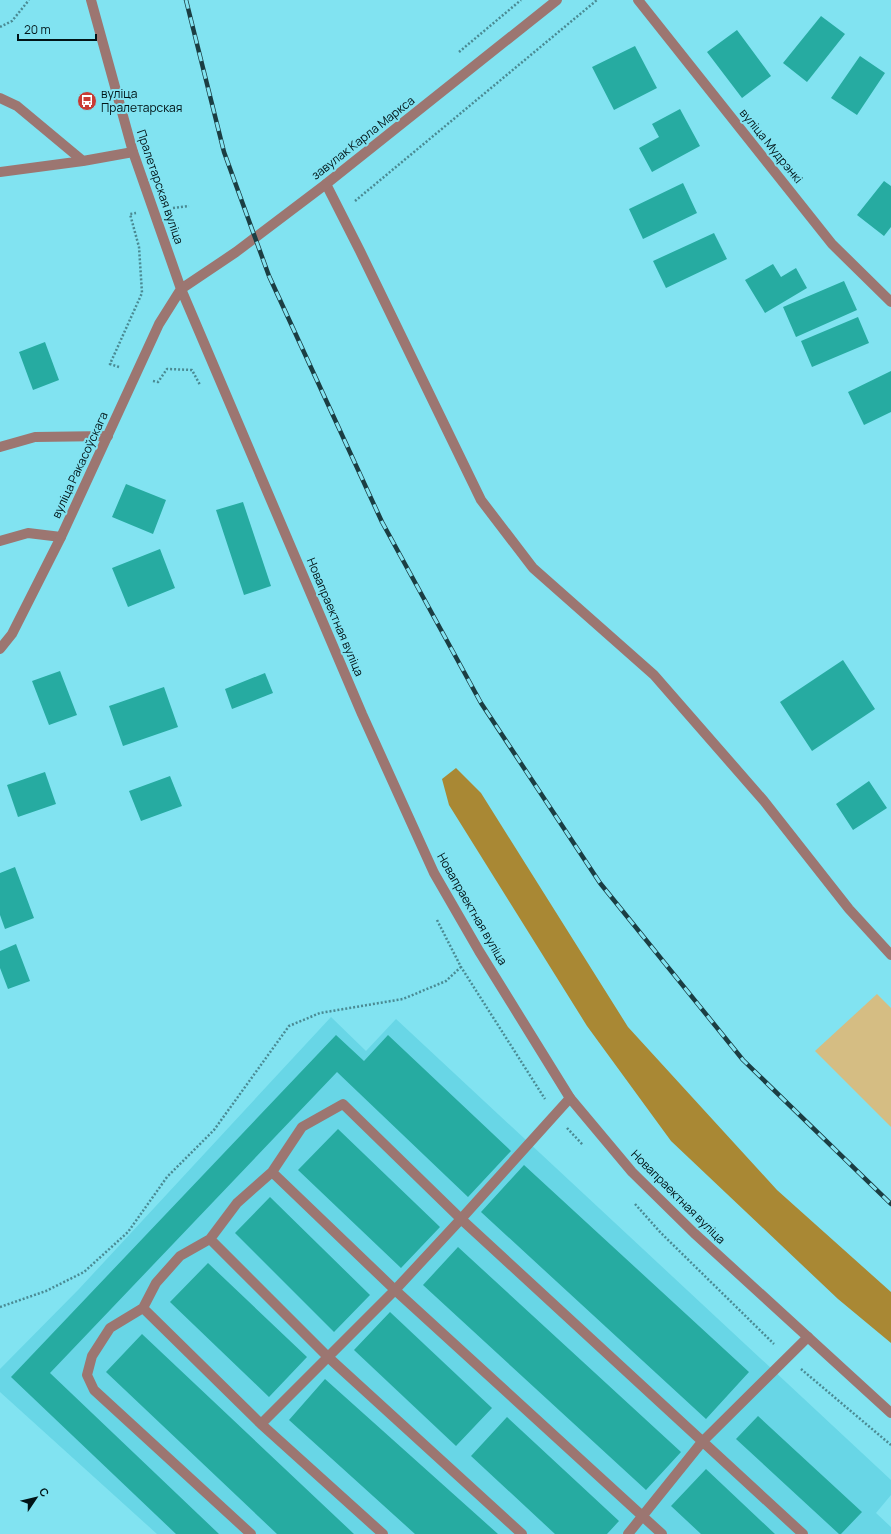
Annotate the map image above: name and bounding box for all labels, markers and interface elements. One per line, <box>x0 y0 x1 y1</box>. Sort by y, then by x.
scale bar <box>18 16 96 42</box>
text: 20 m <box>24 21 51 38</box>
place label: вуліца Пралетарская <box>101 85 182 116</box>
bus stop icon: вуліца Пралетарская <box>76 90 98 112</box>
street label: завулак Карла Маркса <box>307 92 418 183</box>
street label: вуліца Мудрэнкі <box>736 105 807 187</box>
street label: Пралетарская вуліца <box>133 127 188 246</box>
street label: вуліца Ракасоўскага <box>47 409 112 521</box>
street label: Новапраектная вуліца <box>303 555 368 679</box>
street label: Новапраектная вуліца <box>433 849 512 968</box>
street label: Новапраектная вуліца <box>627 1146 729 1248</box>
north arrow <box>16 1478 56 1518</box>
text: С <box>36 1484 53 1500</box>

